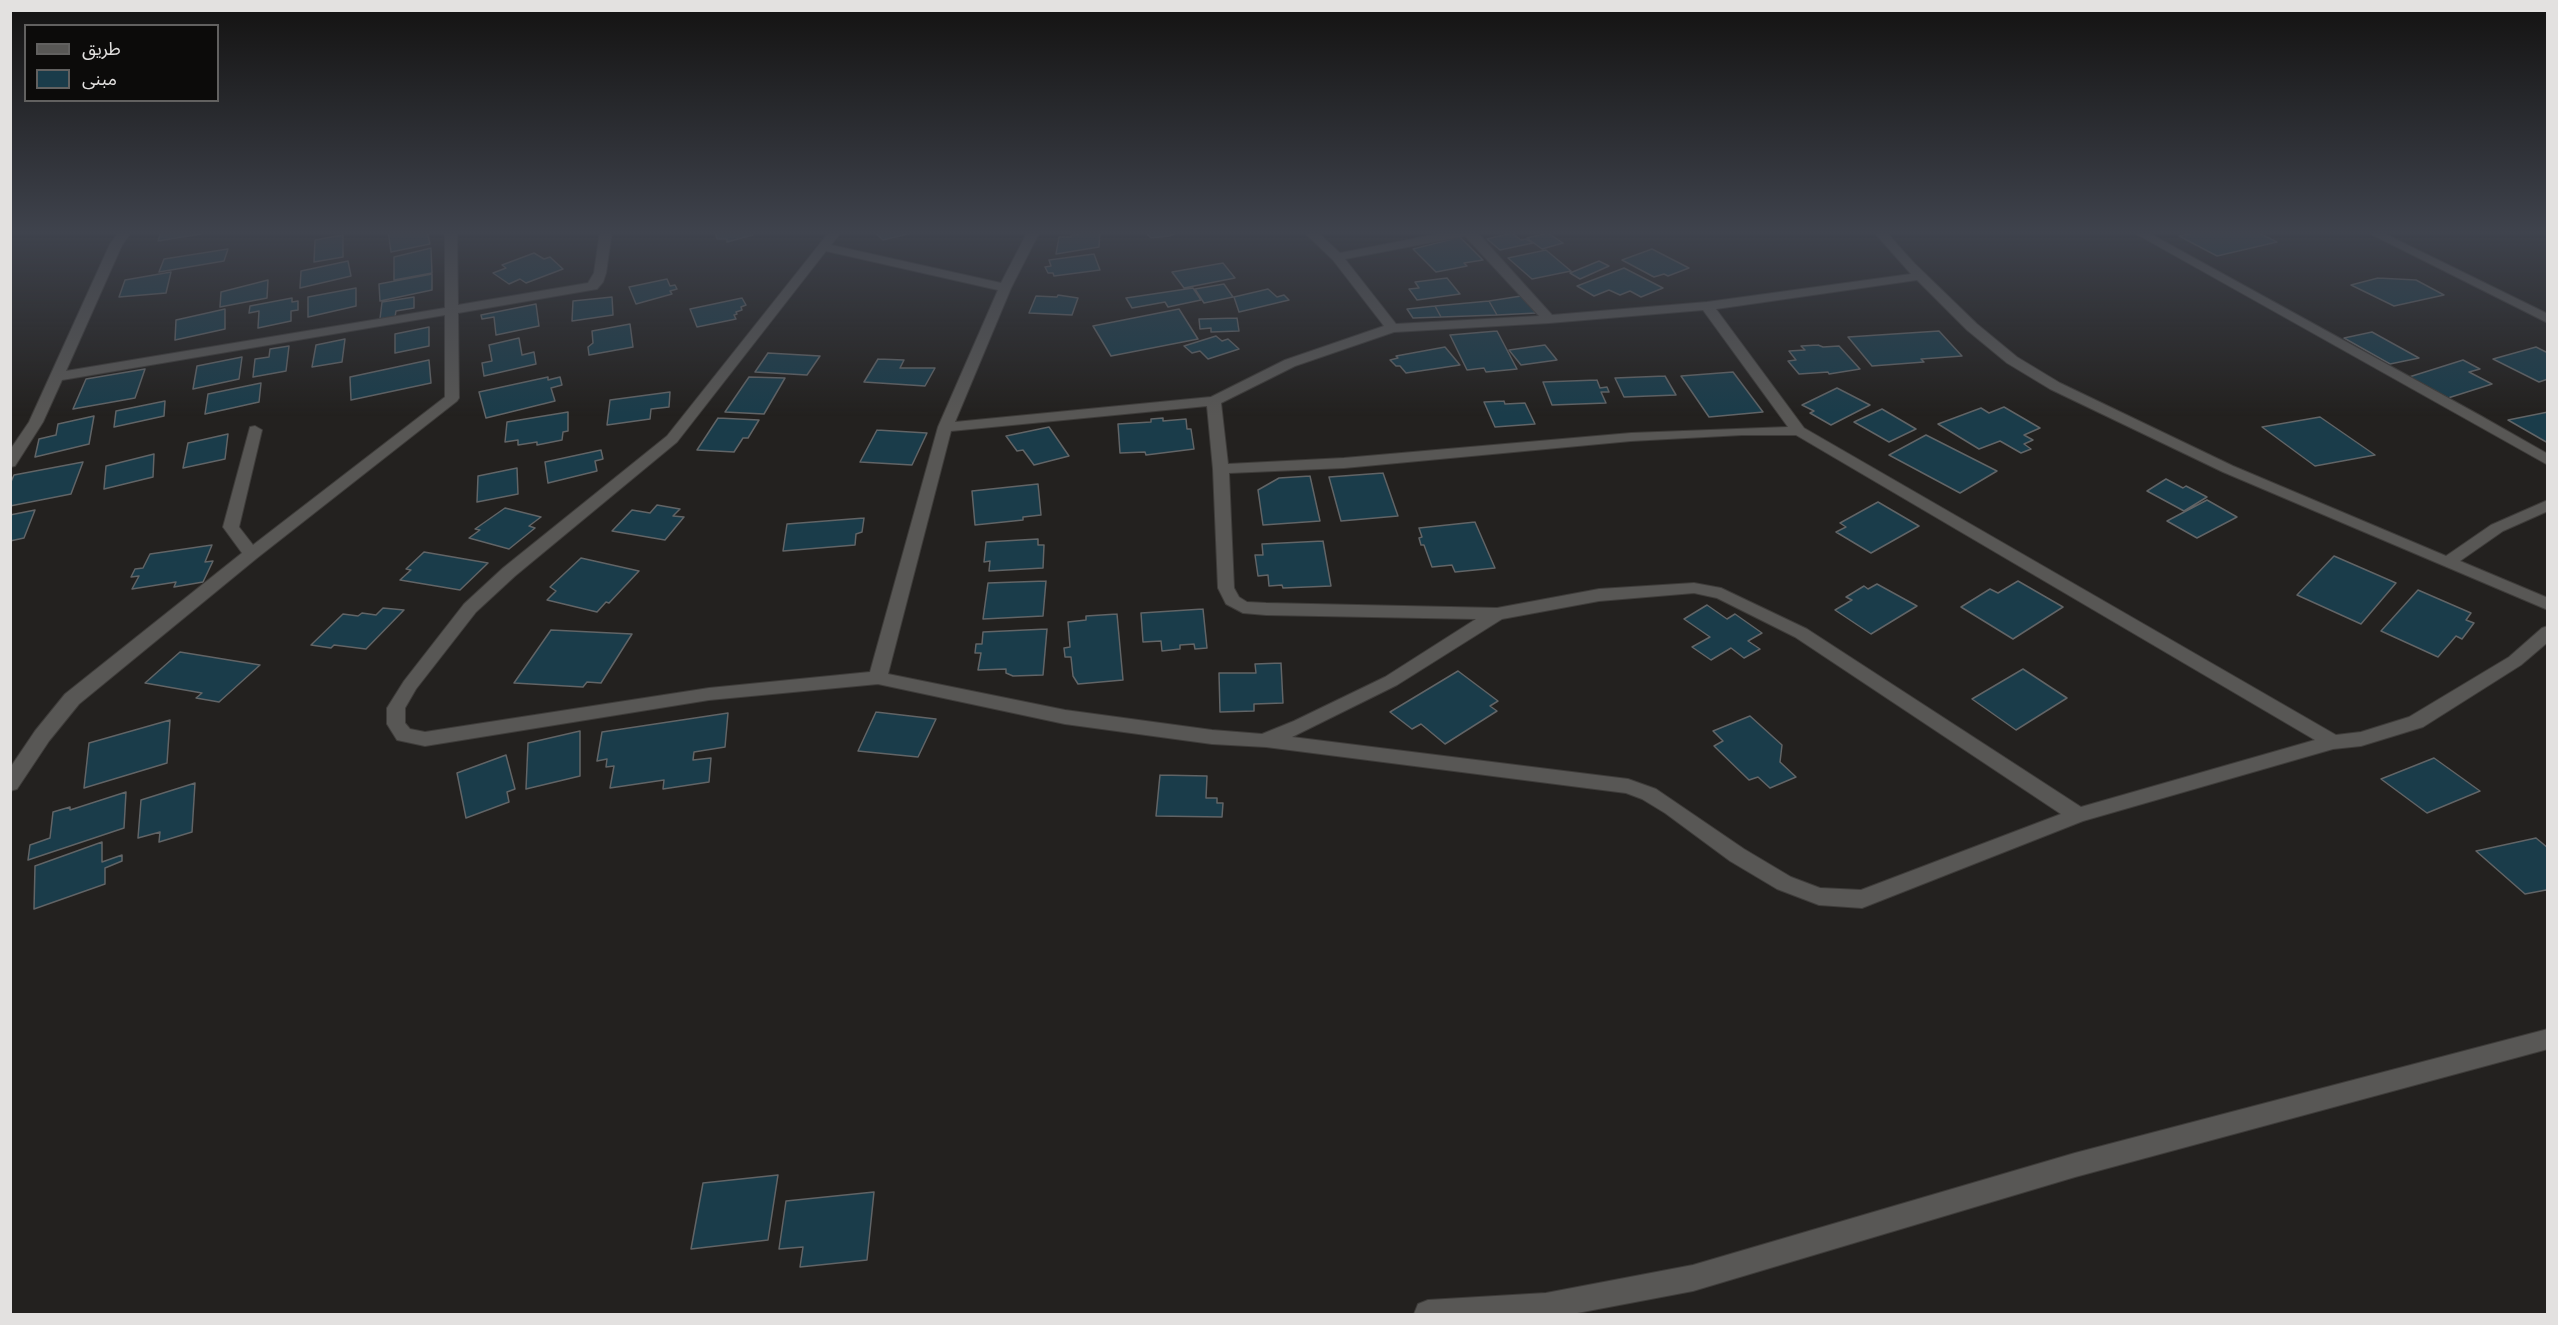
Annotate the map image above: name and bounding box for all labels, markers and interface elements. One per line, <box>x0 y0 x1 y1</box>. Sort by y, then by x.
legend <box>24 24 219 102</box>
text: طريق <box>82 37 121 60</box>
text: مبنى <box>82 67 117 90</box>

